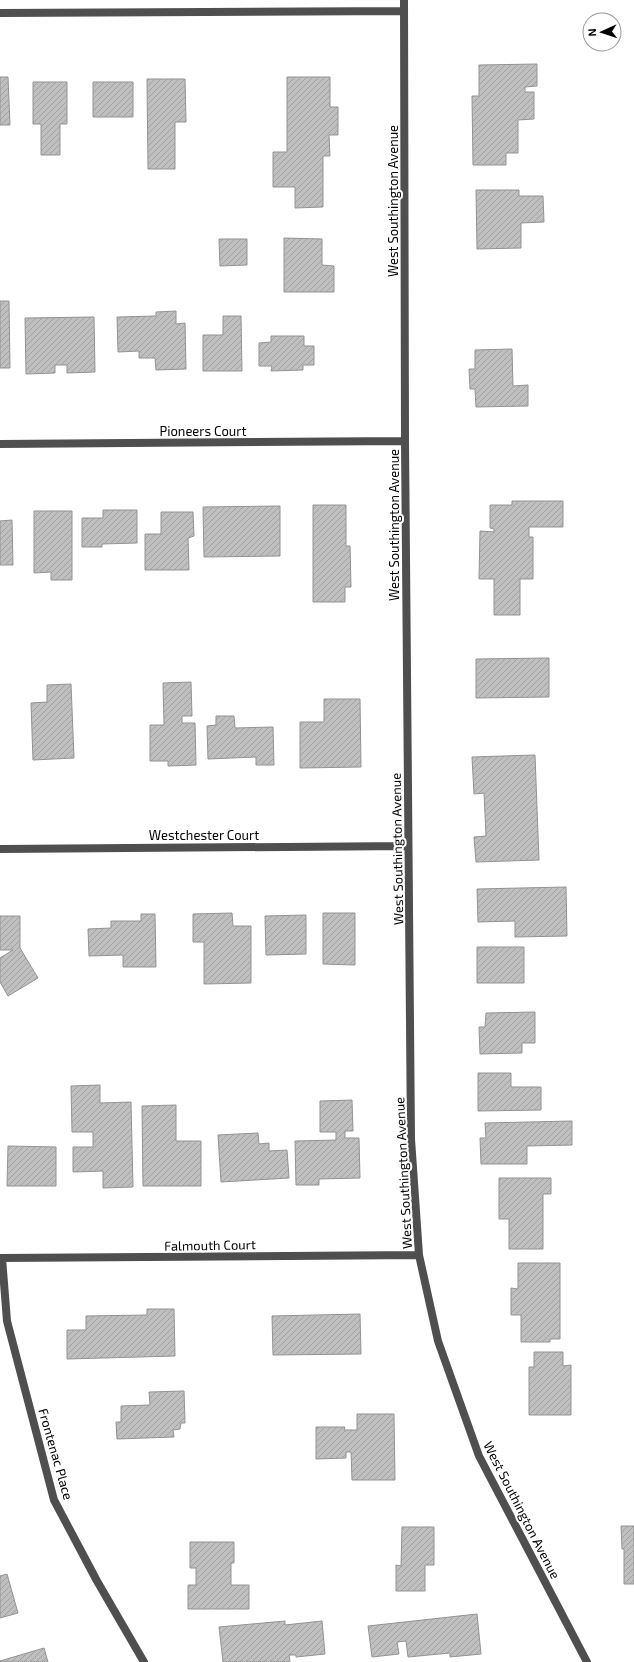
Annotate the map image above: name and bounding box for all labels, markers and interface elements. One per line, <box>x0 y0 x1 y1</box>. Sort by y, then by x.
north arrow <box>582 12 622 52</box>
text: N <box>585 28 598 37</box>
street label: West Southington Avenue <box>385 125 401 277</box>
street label: Pioneers Court <box>160 423 246 439</box>
street label: West Southington Avenue <box>386 449 402 601</box>
street label: West Southington Avenue <box>388 773 406 925</box>
street label: Westchester Court <box>149 827 259 843</box>
street label: West Southington Avenue <box>391 1097 415 1249</box>
street label: Falmouth Court <box>164 1236 256 1254</box>
street label: Frontenac Place <box>35 1406 77 1502</box>
street label: West Southington Avenue <box>480 1439 564 1581</box>

